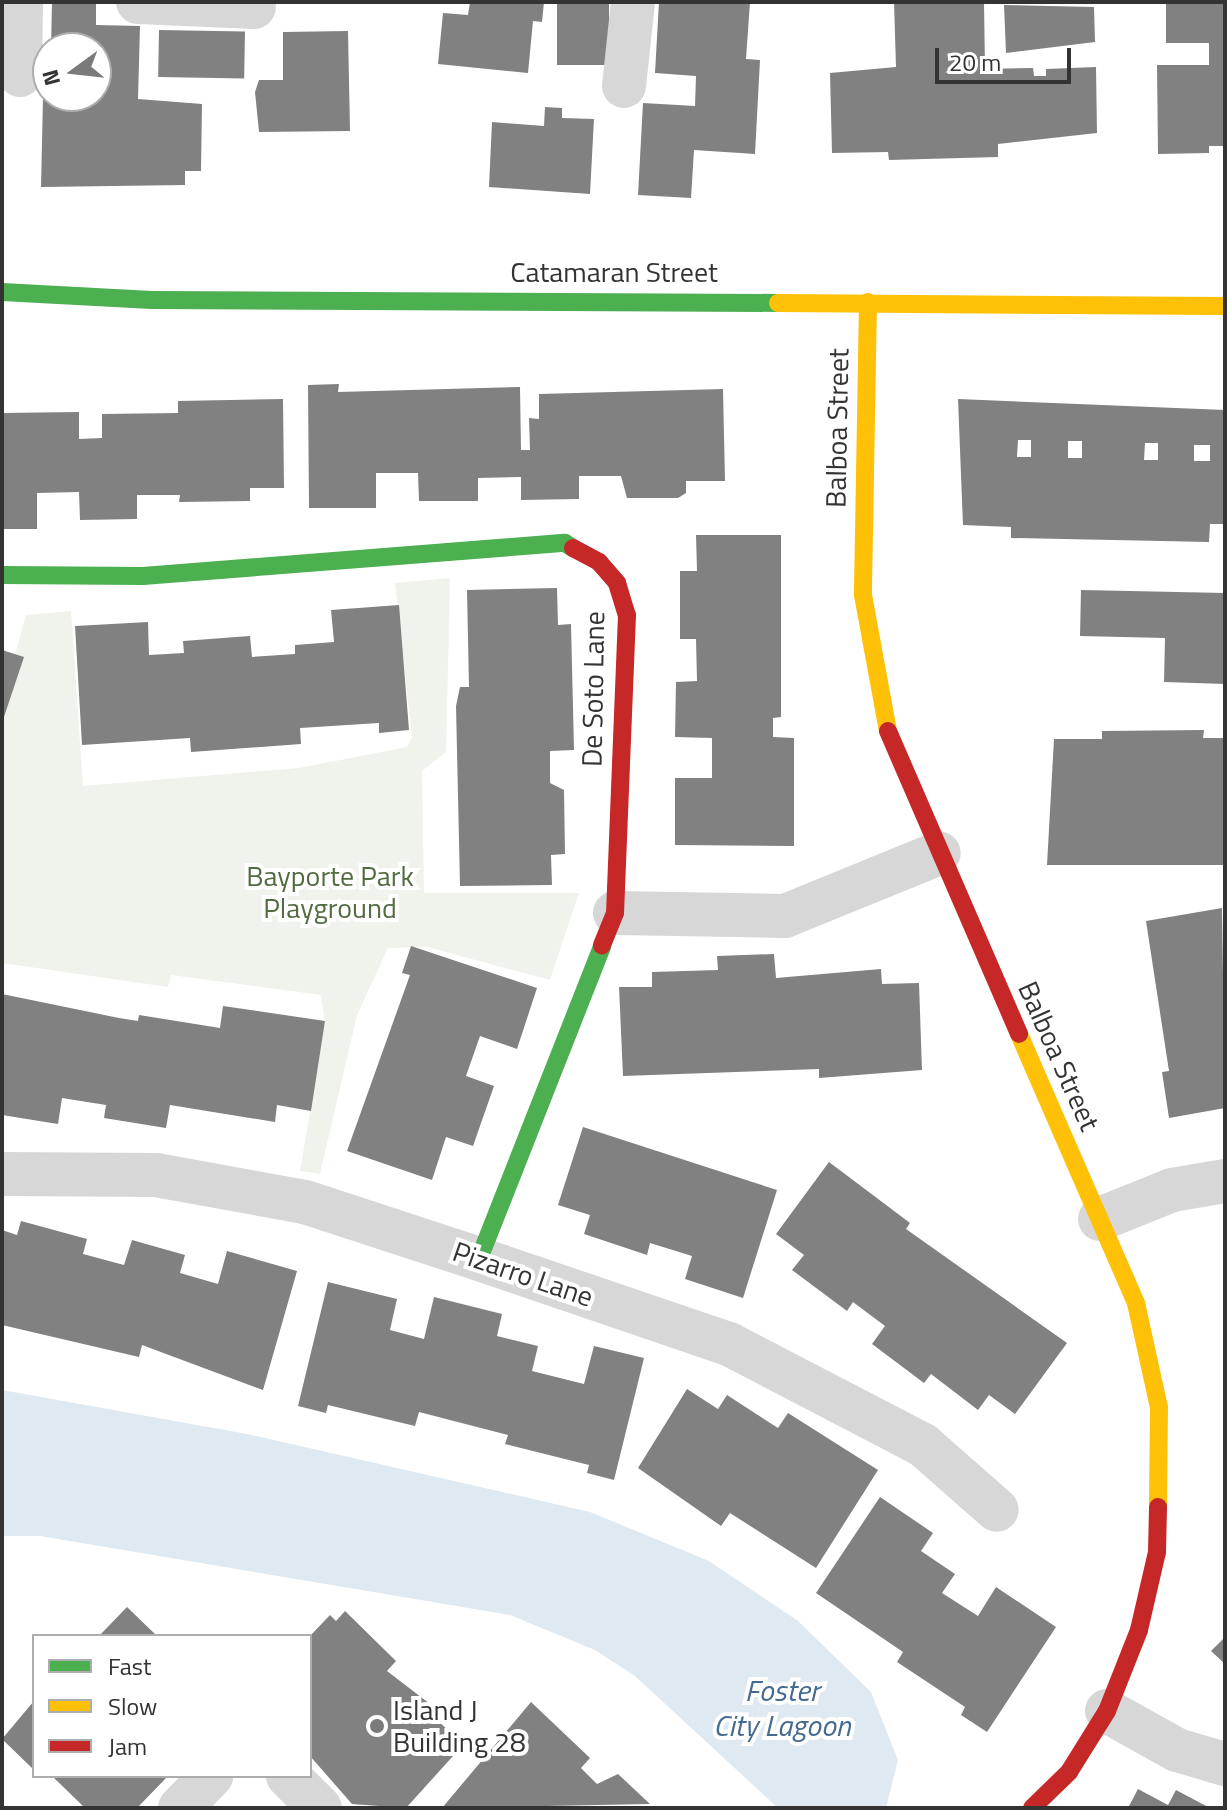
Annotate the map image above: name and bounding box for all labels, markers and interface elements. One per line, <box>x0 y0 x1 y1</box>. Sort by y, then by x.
north arrow <box>32 32 112 112</box>
scale bar <box>939 32 1075 82</box>
text: 20 m <box>949 44 1001 80</box>
text: N <box>32 66 69 89</box>
street label: Catamaran Street <box>510 255 718 289</box>
street label: Balboa Street <box>819 348 855 508</box>
street label: De Soto Lane <box>575 611 611 767</box>
park label: Bayporte Park Playground <box>246 859 414 925</box>
street label: Balboa Street <box>1011 976 1107 1136</box>
street label: Pizarro Lane <box>448 1234 598 1314</box>
legend <box>32 1634 312 1778</box>
text: Fast <box>108 1648 151 1684</box>
water label: Foster City Lagoon <box>713 1672 851 1742</box>
text: Slow <box>108 1688 157 1724</box>
place label: Island J Building 28 <box>393 1693 526 1759</box>
marker: Island J Building 28 <box>368 1717 386 1735</box>
text: Jam <box>108 1728 147 1764</box>

